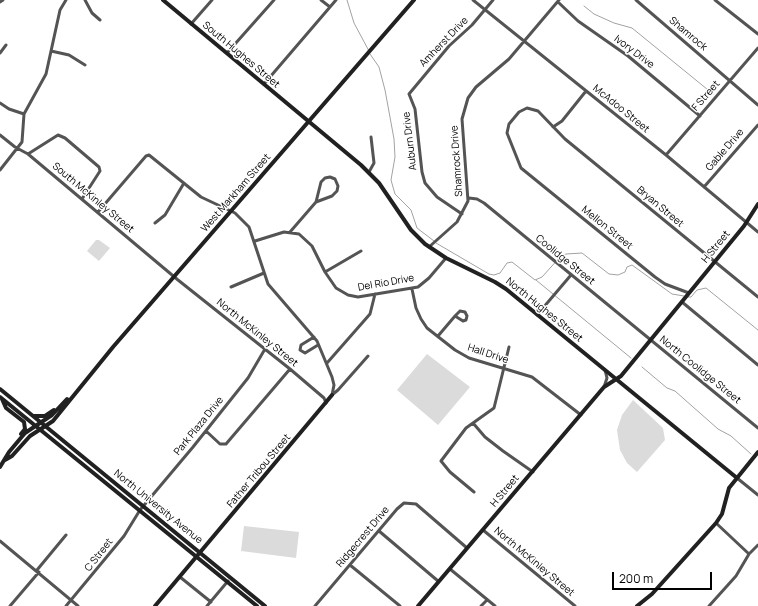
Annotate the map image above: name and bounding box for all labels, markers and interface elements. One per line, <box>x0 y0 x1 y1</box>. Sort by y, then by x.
street label: Amherst Drive <box>417 15 471 69</box>
street label: Shamrock <box>667 15 709 53</box>
street label: South Hughes Street <box>200 19 282 91</box>
street label: Ivory Drive <box>611 33 657 71</box>
street label: F Street <box>690 78 722 114</box>
street label: McAdoo Street <box>590 82 652 136</box>
street label: Auburn Drive <box>400 111 420 171</box>
street label: Shamrock Drive <box>449 125 465 197</box>
street label: Gable Drive <box>703 126 747 174</box>
street label: West Markham Street <box>199 151 273 235</box>
street label: South McKinley Street <box>50 160 136 236</box>
street label: Bryan Street <box>634 184 686 230</box>
street label: Mellon Street <box>579 204 635 252</box>
street label: H Street <box>699 228 733 266</box>
street label: Coolidge Street <box>533 232 597 288</box>
street label: Del Rio Drive <box>357 272 415 294</box>
street label: North Hughes Street <box>503 275 585 345</box>
street label: North McKinley Street <box>214 296 300 370</box>
street label: North Coolidge Street <box>657 334 743 406</box>
street label: Hall Drive <box>466 342 510 366</box>
street label: Park Plaza Drive <box>172 394 226 458</box>
street label: Father Tribou Street <box>225 432 293 510</box>
street label: North University Avenue <box>111 468 205 546</box>
street label: H Street <box>488 473 522 509</box>
street label: Ridgecrest Drive <box>334 504 392 570</box>
street label: North McKinley Street <box>491 525 577 599</box>
street label: C Street <box>82 536 116 574</box>
scale bar <box>614 564 714 590</box>
text: 200 m <box>619 570 653 587</box>

